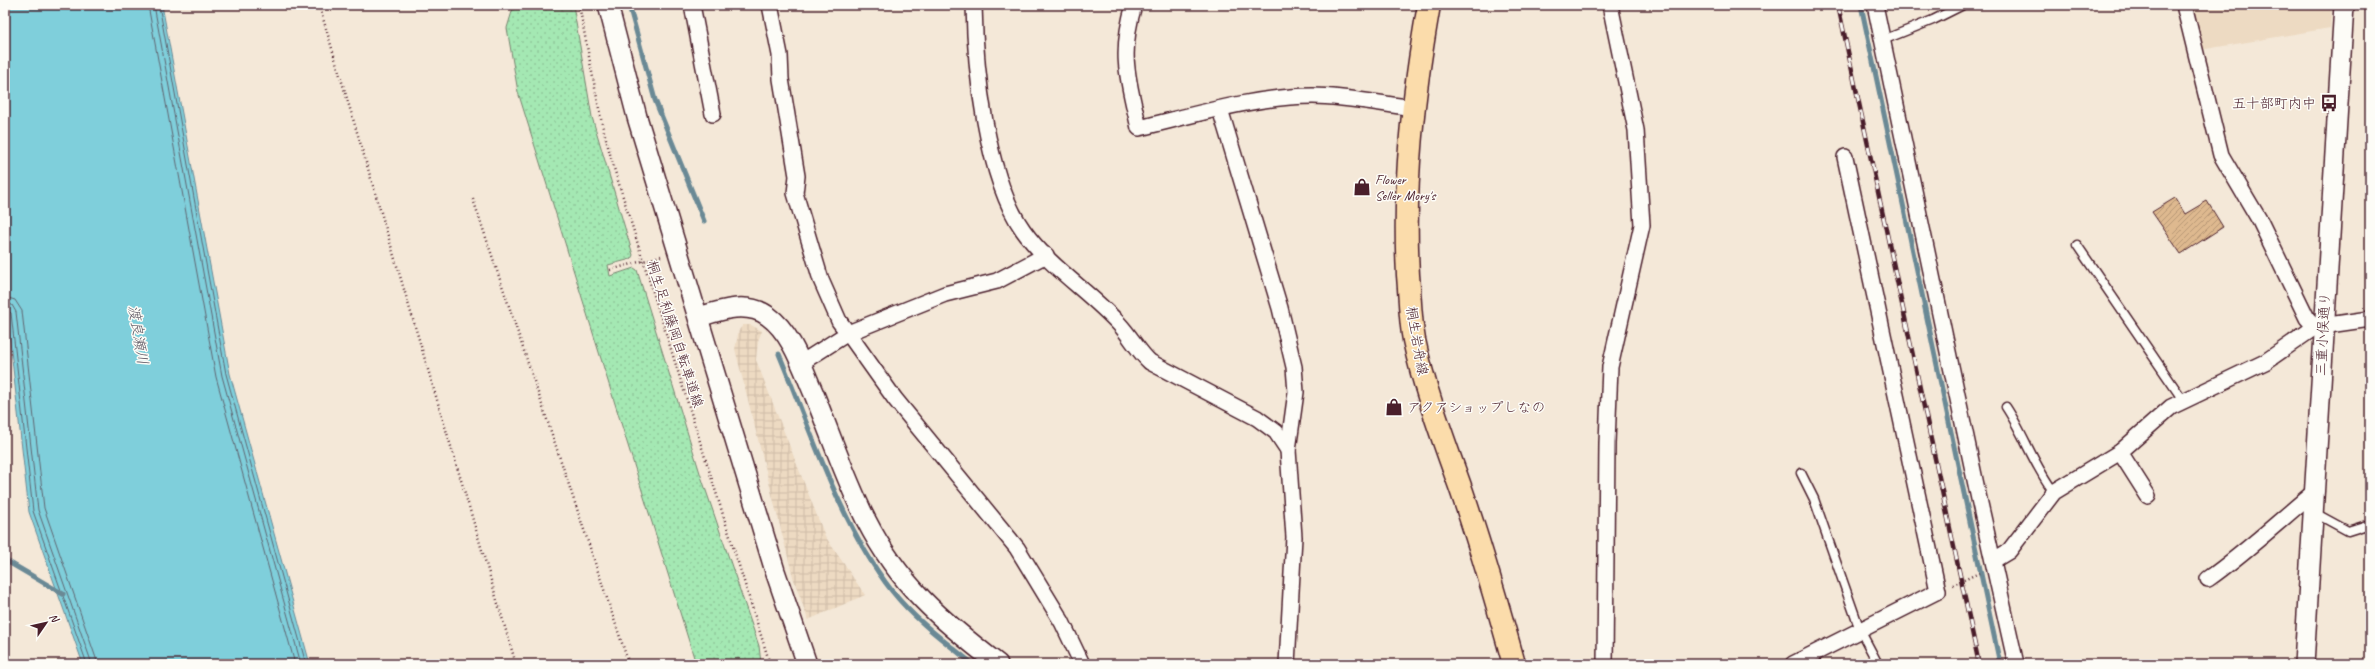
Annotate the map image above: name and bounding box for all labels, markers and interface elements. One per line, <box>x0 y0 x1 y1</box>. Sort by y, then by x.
bus stop icon: 五十部町内中 <box>2319 93 2339 113</box>
place label: 五十部町内中 <box>2232 95 2316 112</box>
place label: Flower Seller Mory's <box>1375 171 1436 204</box>
shop icon: Flower Seller Mory's <box>1352 177 1372 197</box>
street label: 桐生足利藤岡自転車道線 <box>643 258 707 410</box>
street label: 三重小俣通り <box>2312 292 2334 376</box>
water label: 渡良瀬川 <box>124 304 152 366</box>
street label: 桐生岩舟線 <box>1403 305 1431 377</box>
shop icon: アクアショップしなの <box>1384 397 1404 417</box>
place label: アクアショップしなの <box>1407 399 1546 416</box>
north arrow <box>26 603 66 643</box>
text: N <box>47 611 63 626</box>

